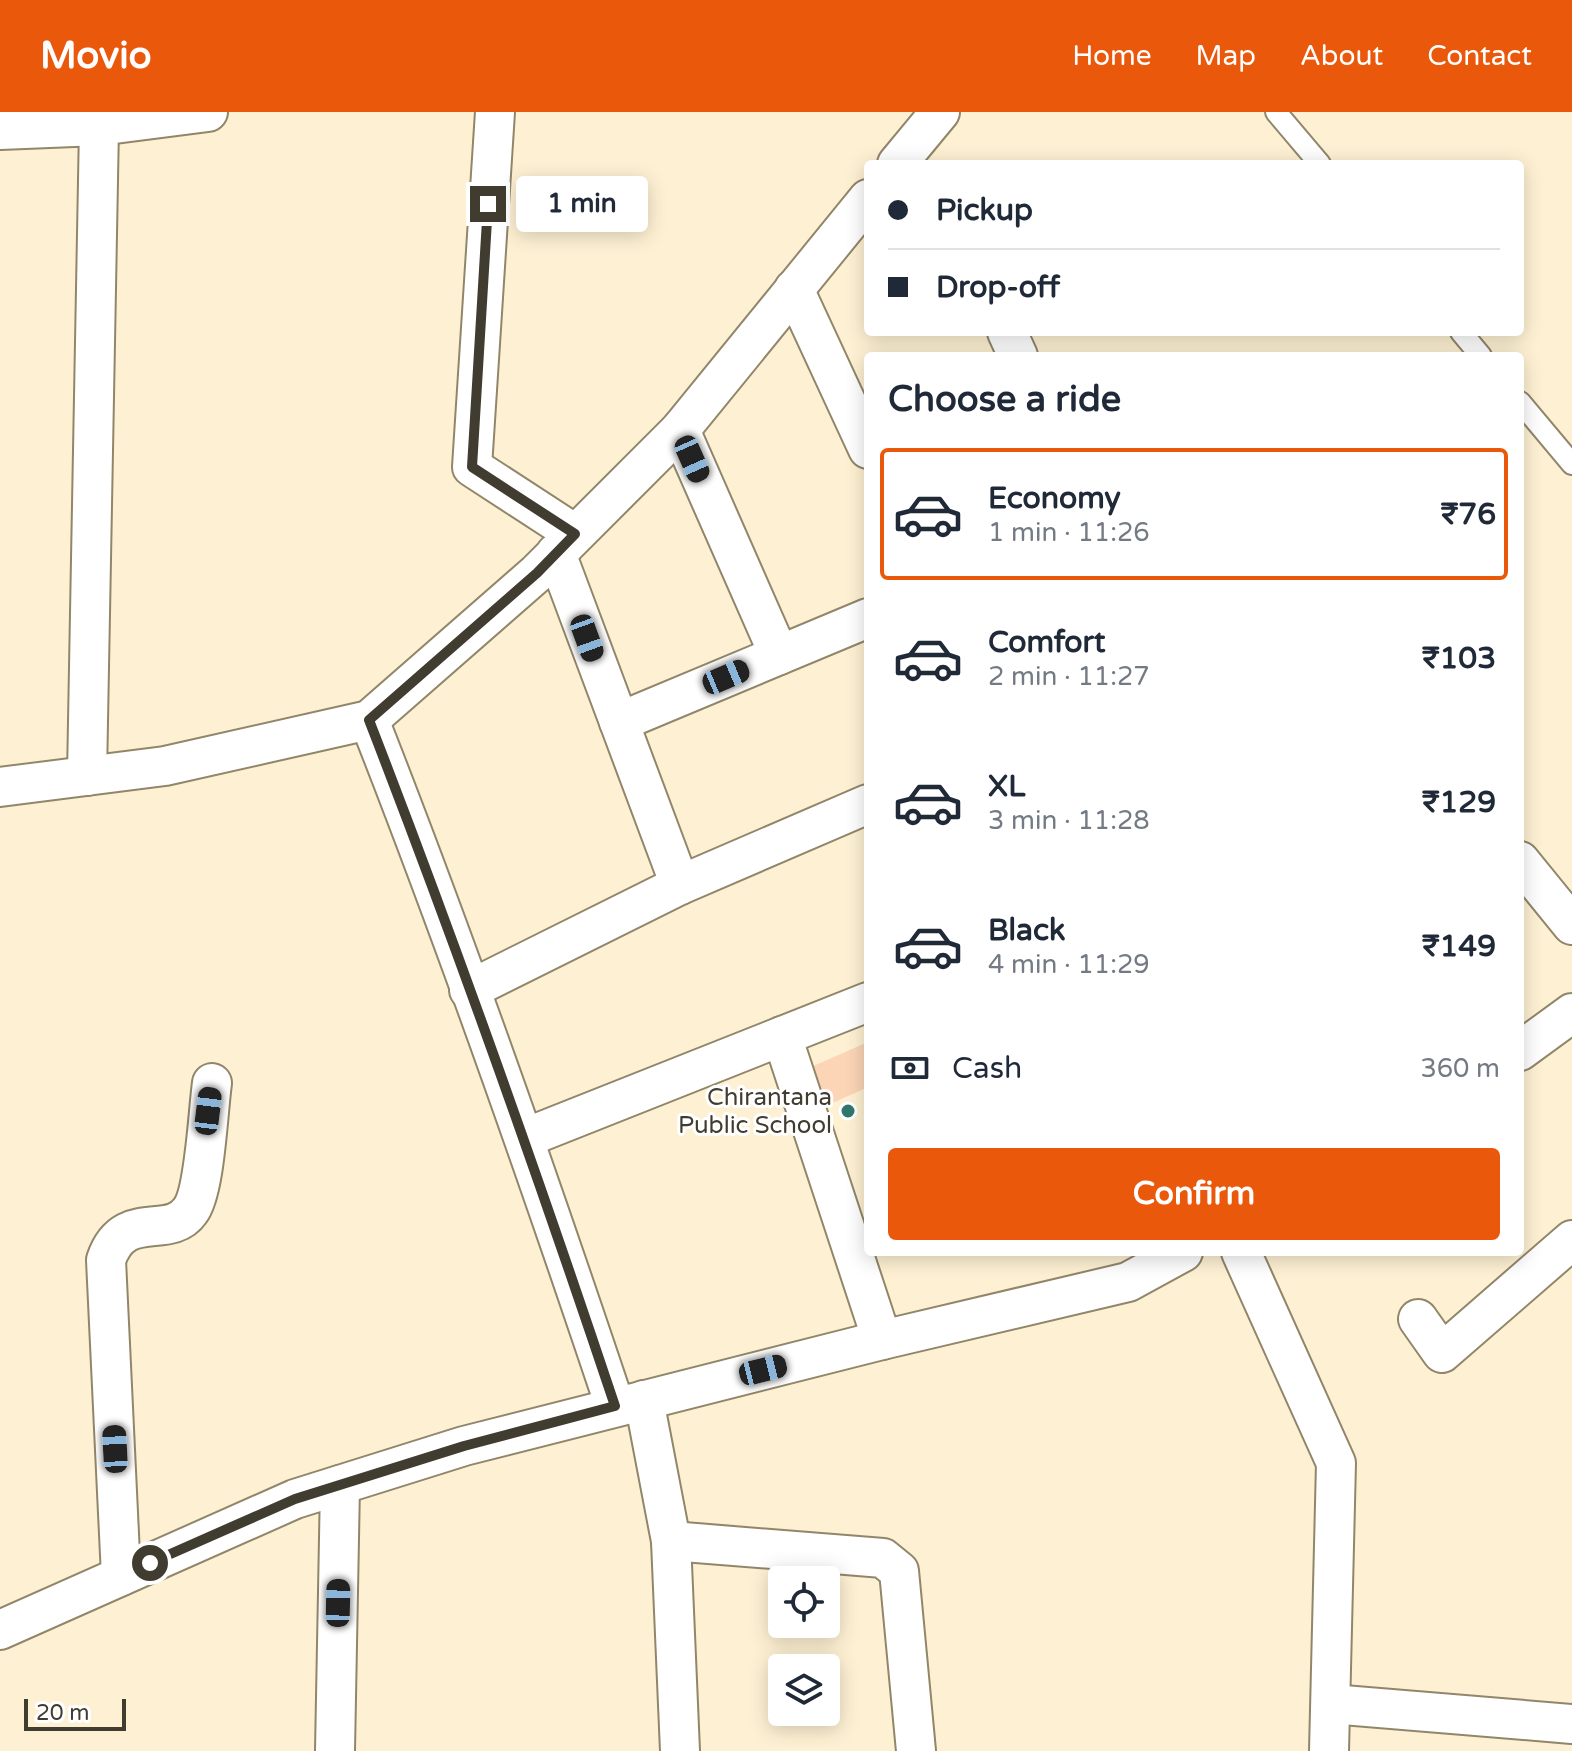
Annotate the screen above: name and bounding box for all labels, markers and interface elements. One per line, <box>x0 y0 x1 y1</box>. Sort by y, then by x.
text: Movio <box>40 33 152 79</box>
text: Home <box>1072 39 1152 73</box>
text: Map <box>1196 39 1256 73</box>
text: About <box>1300 39 1383 73</box>
text: Contact <box>1427 39 1532 73</box>
callout: 1 min <box>516 176 648 232</box>
route end <box>470 186 506 222</box>
text: 1 min <box>547 188 617 219</box>
text: Pickup <box>936 192 1033 229</box>
text: Drop-off <box>936 269 1060 306</box>
text: Choose a ride <box>888 378 1121 421</box>
car <box>671 432 713 486</box>
icon: car <box>892 478 964 550</box>
text: Economy <box>988 480 1121 517</box>
text: ₹76 <box>1441 496 1496 533</box>
text: 1 min · 11:26 <box>988 517 1150 548</box>
car <box>568 611 606 665</box>
icon: car <box>892 622 964 694</box>
text: Comfort <box>988 624 1106 661</box>
text: ₹103 <box>1422 640 1496 677</box>
car <box>699 657 753 697</box>
text: 2 min · 11:27 <box>988 661 1150 692</box>
icon: car <box>892 766 964 838</box>
text: XL <box>988 768 1025 805</box>
text: ₹129 <box>1422 784 1496 821</box>
text: 3 min · 11:28 <box>988 805 1150 836</box>
icon: car <box>892 910 964 982</box>
text: Black <box>988 912 1065 949</box>
text: ₹149 <box>1422 928 1496 965</box>
text: 4 min · 11:29 <box>988 949 1150 980</box>
icon: cash <box>888 1046 932 1090</box>
text: Cash <box>952 1050 1022 1087</box>
text: 360 m <box>1420 1053 1500 1084</box>
place label: Chirantana Public School <box>678 1083 832 1140</box>
car <box>193 1086 223 1136</box>
marker: Chirantana Public School <box>839 1102 857 1120</box>
button: Confirm <box>888 1148 1500 1240</box>
car <box>737 1353 789 1387</box>
car <box>102 1424 128 1474</box>
route start <box>132 1545 168 1581</box>
map controls <box>768 1566 840 1726</box>
button: locate <box>768 1566 840 1638</box>
car <box>326 1579 350 1627</box>
button: layers <box>768 1654 840 1726</box>
scale bar <box>24 1695 126 1731</box>
text: 20 m <box>36 1700 90 1726</box>

